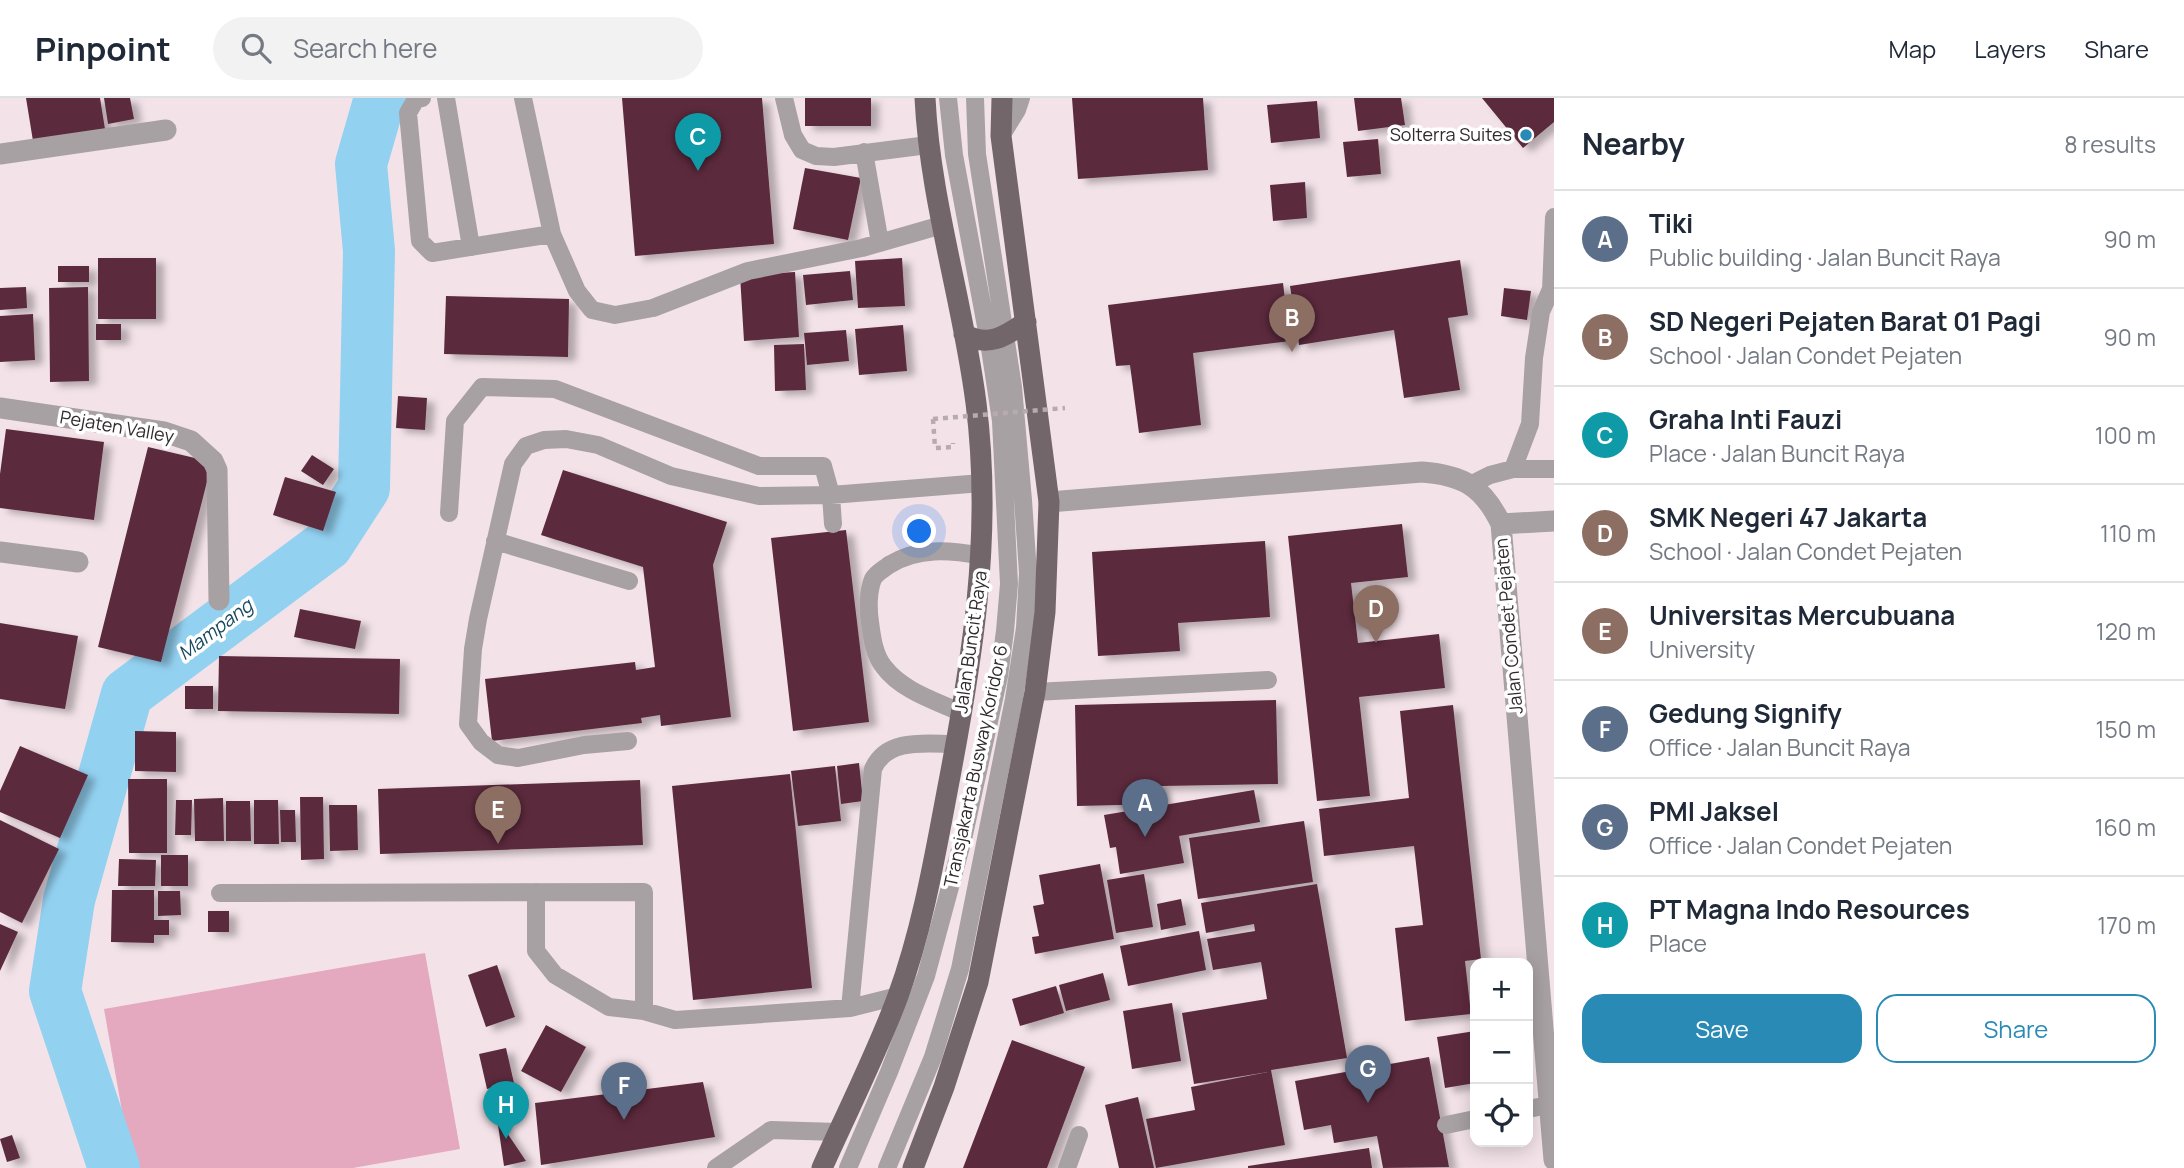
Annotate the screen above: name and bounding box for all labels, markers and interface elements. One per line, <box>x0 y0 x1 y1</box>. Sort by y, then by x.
search box <box>213 17 703 80</box>
text: Pinpoint <box>35 26 171 71</box>
icon: search <box>237 29 275 67</box>
text: Search here <box>293 30 437 66</box>
text: Map <box>1889 32 1936 65</box>
text: Layers <box>1974 32 2046 65</box>
text: Share <box>2084 32 2149 65</box>
pin: C <box>675 113 721 171</box>
place label: Solterra Suites <box>1390 122 1512 146</box>
text: Nearby <box>1582 123 1685 164</box>
marker: Solterra Suites <box>1518 127 1534 143</box>
text: 8 results <box>2064 128 2156 160</box>
text: Tiki <box>1649 205 1693 241</box>
text: A <box>1597 223 1613 255</box>
text: 90 m <box>2104 223 2156 255</box>
text: Public building · Jalan Buncit Raya <box>1649 241 2001 273</box>
pin: B <box>1269 294 1315 352</box>
text: SD Negeri Pejaten Barat 01 Pagi <box>1649 303 2041 339</box>
text: B <box>1598 321 1612 353</box>
text: 90 m <box>2104 321 2156 353</box>
text: School · Jalan Condet Pejaten <box>1649 339 1962 371</box>
text: Graha Inti Fauzi <box>1649 401 1842 437</box>
street label: Pejaten Valley <box>58 404 177 448</box>
text: C <box>1597 419 1614 451</box>
text: 100 m <box>2095 419 2156 451</box>
text: Place · Jalan Buncit Raya <box>1649 437 1905 469</box>
text: SMK Negeri 47 Jakarta <box>1649 499 1927 535</box>
your location <box>902 514 936 548</box>
text: D <box>1597 517 1613 549</box>
text: 110 m <box>2100 517 2156 549</box>
text: School · Jalan Condet Pejaten <box>1649 535 1962 567</box>
street label: Jalan Condet Pejaten <box>1488 537 1528 715</box>
street label: Jalan Buncit Raya <box>948 569 992 715</box>
pin: D <box>1353 585 1399 643</box>
water label: Mampang <box>172 591 259 666</box>
text: Universitas Mercubuana <box>1649 597 1955 633</box>
text: E <box>1598 615 1612 647</box>
text: 120 m <box>2096 615 2156 647</box>
text: University <box>1649 633 1755 665</box>
street label: Transjakarta Busway Koridor 6 <box>938 642 1012 889</box>
text: Gedung Signify <box>1649 695 1842 731</box>
text: F <box>1599 713 1611 745</box>
text: 150 m <box>2096 713 2156 745</box>
text: Office · Jalan Buncit Raya <box>1649 731 1911 763</box>
pin: A <box>1122 779 1168 837</box>
pin: E <box>475 786 521 844</box>
text: PMI Jaksel <box>1649 793 1779 829</box>
text: G <box>1597 811 1613 843</box>
text: 160 m <box>2095 811 2156 843</box>
text: Office · Jalan Condet Pejaten <box>1649 829 1953 861</box>
text: PT Magna Indo Resources <box>1649 891 1970 927</box>
text: H <box>1597 909 1613 941</box>
text: 170 m <box>2097 909 2156 941</box>
text: Place <box>1649 927 1707 959</box>
map controls <box>1470 958 1533 1147</box>
button: + <box>1470 958 1533 1021</box>
button: Save <box>1582 994 1862 1063</box>
button: Share <box>1876 994 2156 1063</box>
button: − <box>1470 1021 1533 1084</box>
pin: G <box>1345 1045 1391 1103</box>
pin: F <box>601 1062 647 1120</box>
pin: H <box>483 1081 529 1139</box>
button: locate <box>1470 1084 1533 1147</box>

